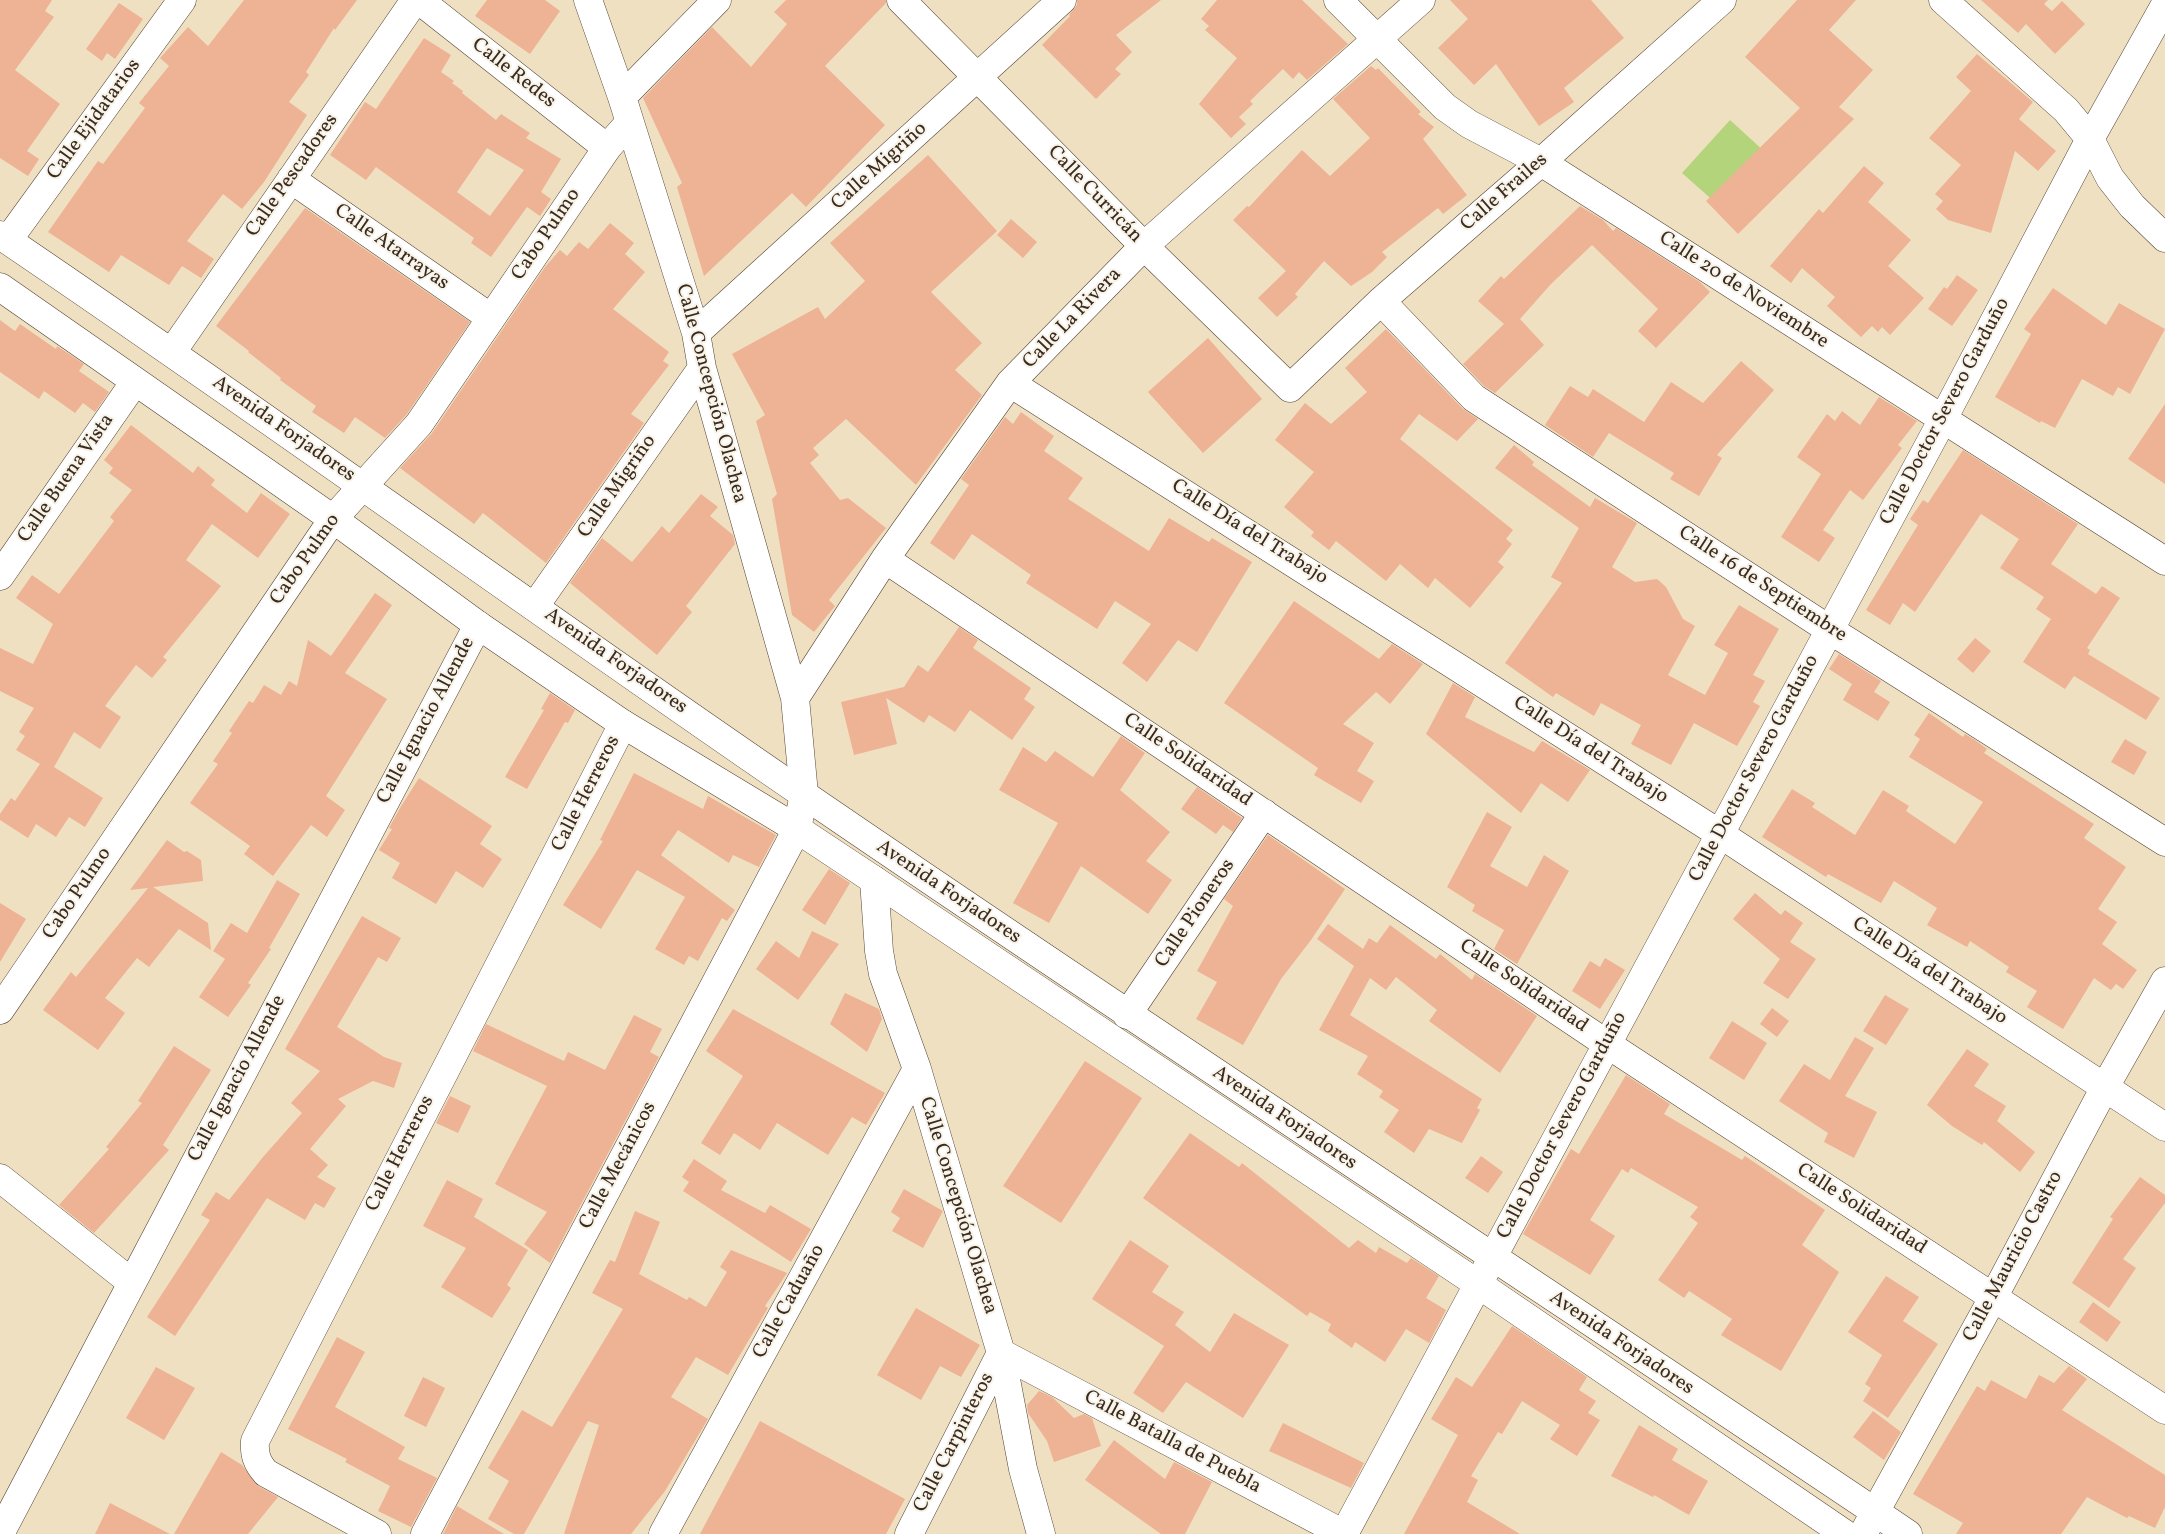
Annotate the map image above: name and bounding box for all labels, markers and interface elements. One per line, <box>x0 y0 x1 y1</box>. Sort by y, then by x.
street label: Calle Redes <box>466 34 560 114</box>
street label: Calle Ejidatarios <box>43 55 147 185</box>
street label: Calle Pescadores <box>242 110 344 242</box>
street label: Calle Migriño <box>827 118 933 216</box>
street label: Calle Curricán <box>1041 141 1147 249</box>
street label: Calle Frailes <box>1457 149 1553 237</box>
street label: Cabo Pulmo <box>507 184 587 286</box>
street label: Calle Atarrayas <box>329 200 453 296</box>
street label: Calle 20 de Noviembre <box>1654 227 1832 355</box>
street label: Calle La Rivera <box>1019 263 1127 375</box>
street label: Calle Concepción Olachea <box>669 282 751 506</box>
street label: Calle Doctor Severo Garduño <box>1876 294 2016 530</box>
street label: Avenida Forjadores <box>207 372 359 488</box>
street label: Calle Buena Vista <box>14 410 120 548</box>
street label: Calle Migriño <box>574 431 662 543</box>
street label: Calle Día del Trabajo <box>1166 475 1332 591</box>
street label: Cabo Pulmo <box>266 510 346 610</box>
street label: Calle 16 de Septiembre <box>1673 522 1851 648</box>
street label: Avenida Forjadores <box>539 604 691 720</box>
street label: Calle Ignacio Allende <box>373 633 481 809</box>
street label: Calle Doctor Severo Garduño <box>1685 651 1825 887</box>
street label: Calle Día del Trabajo <box>1508 692 1672 810</box>
street label: Calle Solidaridad <box>1118 709 1256 813</box>
street label: Calle Herreros <box>548 732 626 856</box>
street label: Avenida Forjadores <box>871 836 1025 950</box>
street label: Cabo Pulmo <box>38 843 118 945</box>
street label: Calle Pioneros <box>1151 855 1241 973</box>
street label: Calle Día del Trabajo <box>1847 913 2011 1031</box>
street label: Calle Solidaridad <box>1454 935 1592 1039</box>
street label: Calle Ignacio Allende <box>184 991 292 1167</box>
street label: Calle Doctor Severo Garduño <box>1493 1008 1633 1244</box>
street label: Avenida Forjadores <box>1207 1062 1361 1176</box>
street label: Calle Herreros <box>362 1092 440 1216</box>
street label: Calle Concepción Olachea <box>913 1094 1001 1318</box>
street label: Calle Mecánicos <box>575 1098 663 1234</box>
street label: Calle Solidaridad <box>1792 1159 1930 1261</box>
street label: Calle Mauricio Castro <box>1959 1168 2069 1346</box>
street label: Calle Caduaño <box>749 1241 831 1363</box>
street label: Avenida Forjadores <box>1544 1287 1698 1401</box>
street label: Calle Carpinteros <box>910 1369 1000 1517</box>
street label: Calle Batalla de Puebla <box>1079 1386 1265 1500</box>

